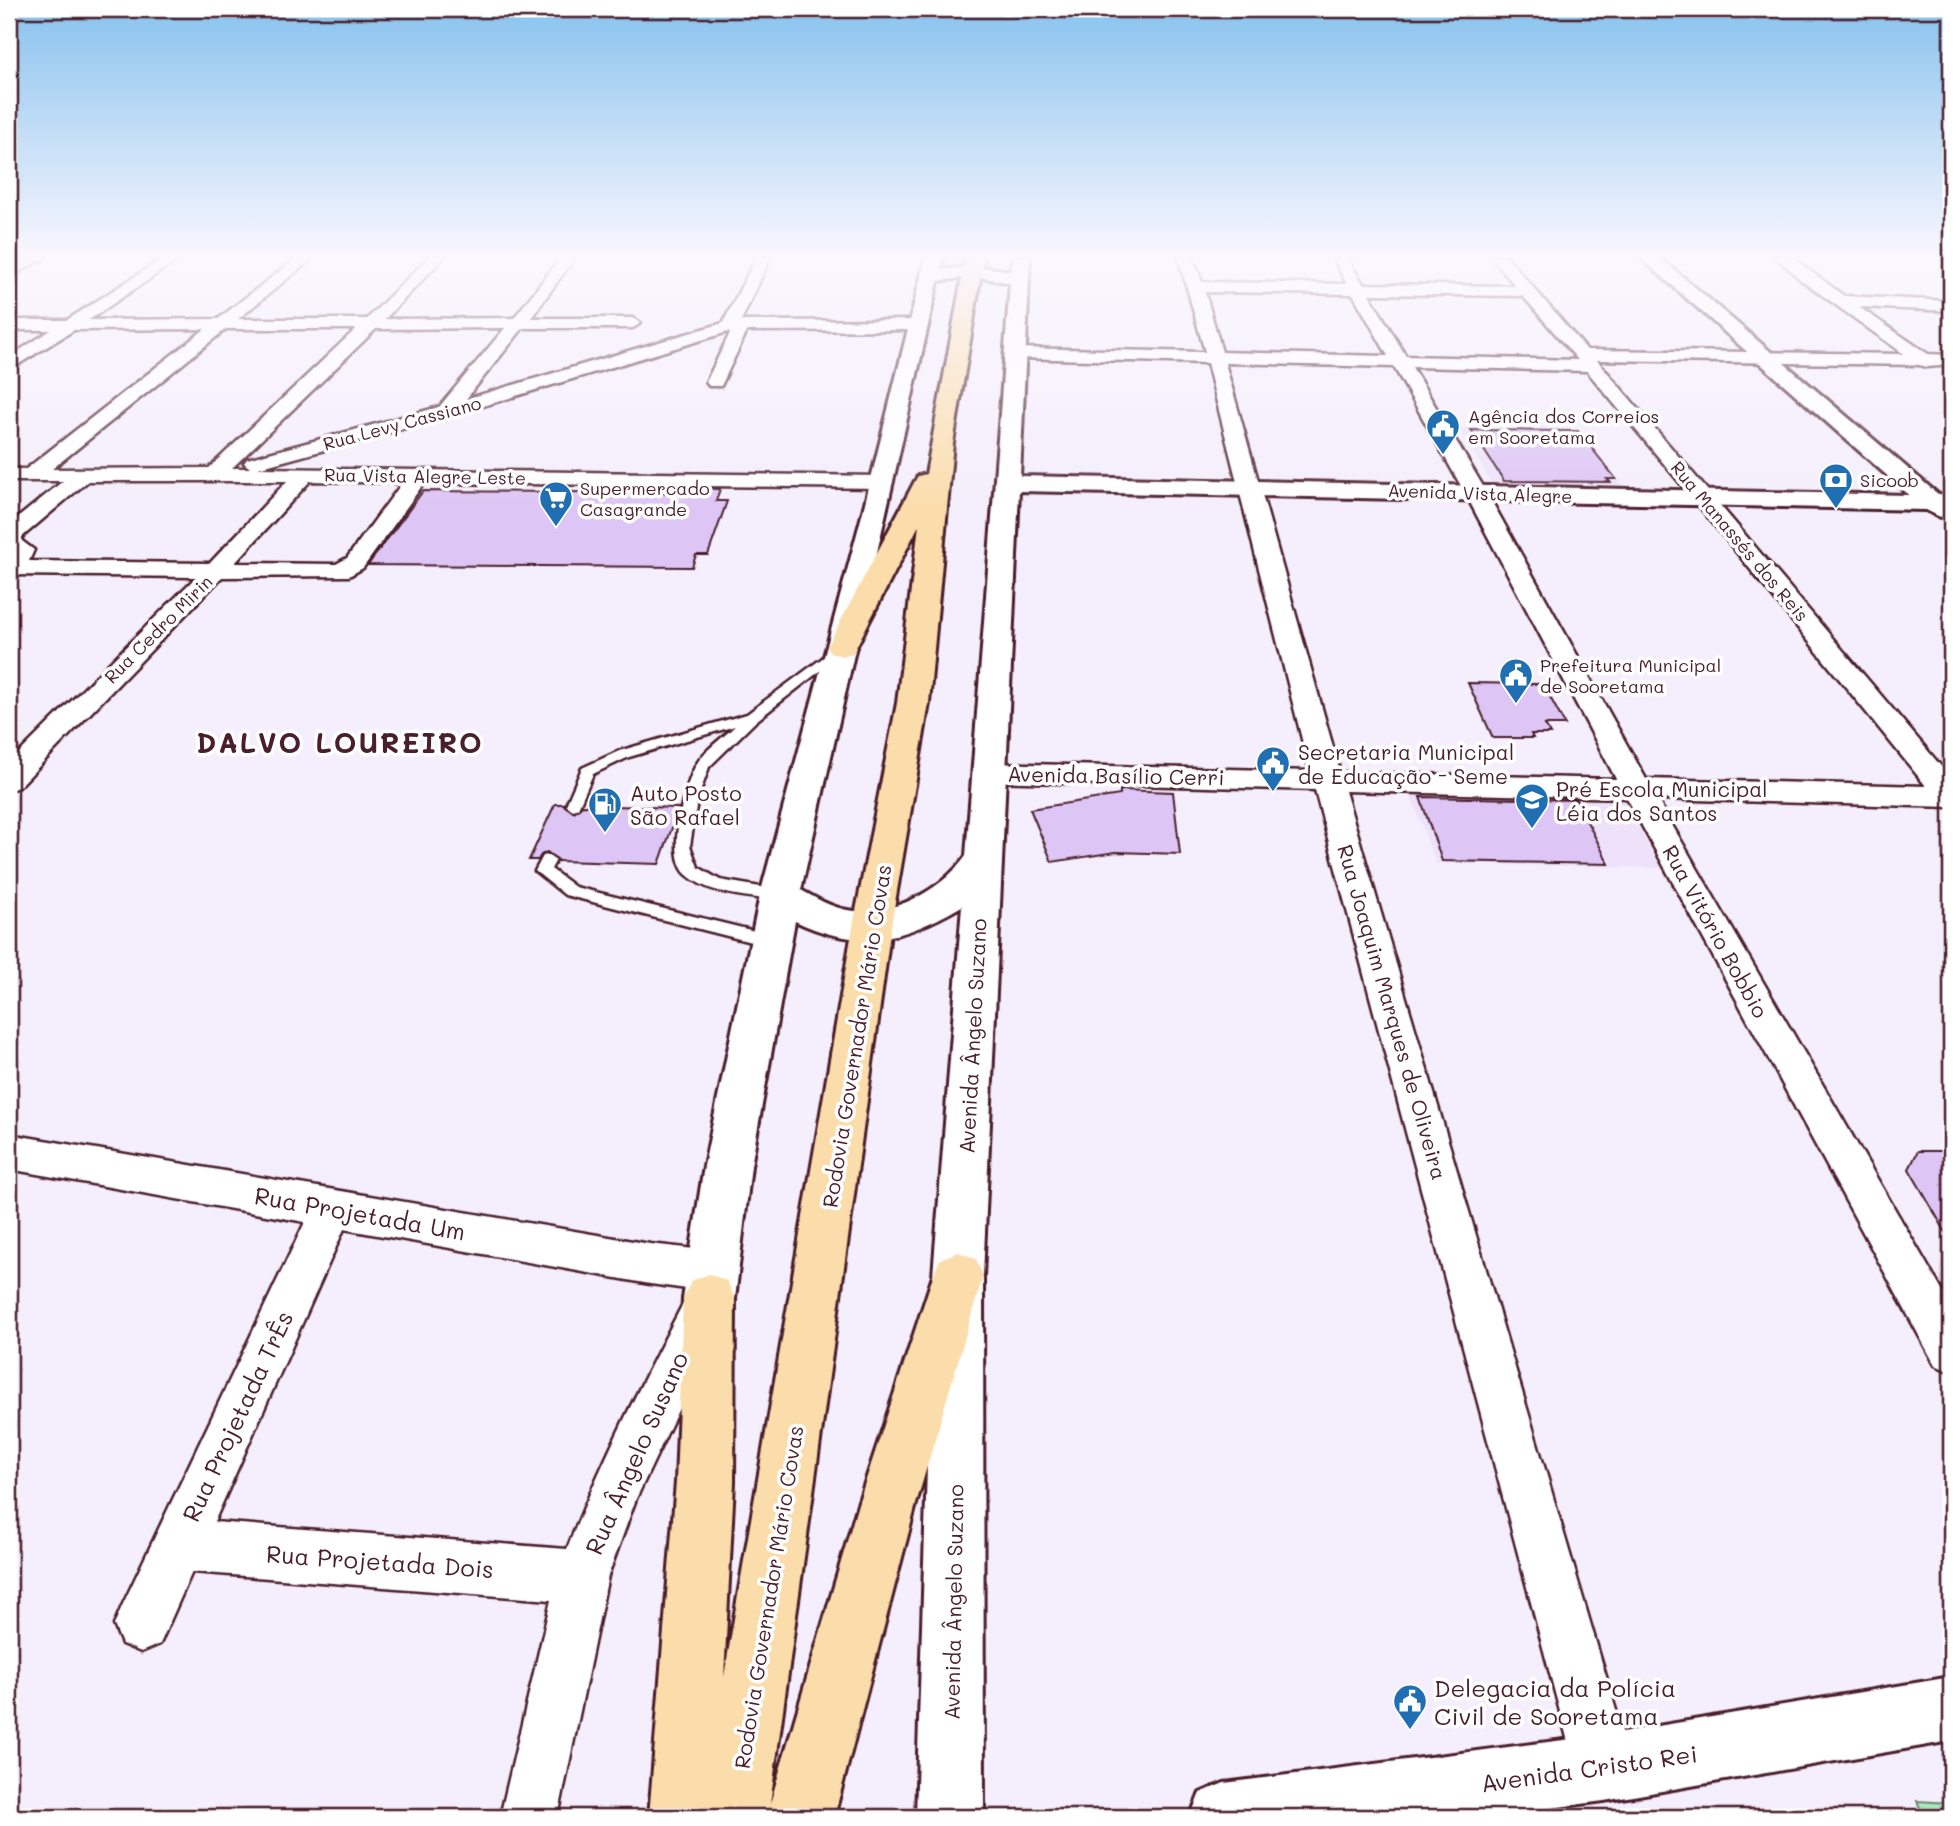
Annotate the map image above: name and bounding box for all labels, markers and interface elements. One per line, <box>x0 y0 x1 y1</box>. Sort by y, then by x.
street label: Rua Levy Cassiano <box>320 390 484 456</box>
place label: Agência dos Correios em Sooretama <box>1468 404 1659 449</box>
public building icon: Agência dos Correios em Sooretama <box>1424 407 1462 456</box>
street label: Rua Manassés dos Reis <box>1666 456 1814 626</box>
bank icon: Sicoob <box>1817 461 1855 510</box>
street label: Rua Vista Alegre Leste <box>324 462 526 490</box>
place label: Sicoob <box>1860 468 1919 492</box>
place label: Supermercado Casagrande <box>580 476 710 521</box>
street label: Avenida Vista Alegre <box>1387 478 1573 508</box>
supermarket icon: Supermercado Casagrande <box>537 479 575 528</box>
street label: Rua Cedro Mirin <box>99 570 217 688</box>
place label: Prefeitura Municipal de Sooretama <box>1540 653 1721 698</box>
public building icon: Prefeitura Municipal de Sooretama <box>1497 656 1535 705</box>
district label: DALVO LOUREIRO <box>196 724 484 760</box>
place label: Secretaria Municipal de Educação - Seme <box>1298 738 1514 789</box>
public building icon: Secretaria Municipal de Educação - Seme <box>1254 744 1292 793</box>
street label: Avenida Basílio Cerri <box>1007 760 1225 790</box>
place label: Pré Escola Municipal Léia dos Santos <box>1556 775 1768 826</box>
place label: Auto Posto São Rafael <box>630 779 742 830</box>
school or university icon: Pré Escola Municipal Léia dos Santos <box>1513 781 1551 830</box>
fuel station icon: Auto Posto São Rafael <box>586 785 624 834</box>
street label: Rua Vitório Bobbio <box>1657 840 1775 1022</box>
street label: Rua Joaquim Marques de Oliveira <box>1332 841 1454 1183</box>
street label: Rodovia Governador Mário Covas <box>816 862 896 1210</box>
street label: Avenida Ângelo Suzano <box>952 918 992 1154</box>
street label: Rua Projetada Um <box>252 1179 468 1247</box>
street label: Rua Projetada TrÊs <box>175 1306 299 1526</box>
street label: Rua Ângelo Susano <box>577 1347 695 1559</box>
street label: Rodovia Governador Mário Covas <box>728 1423 808 1771</box>
street label: Avenida Ângelo Suzano <box>937 1484 969 1720</box>
street label: Rua Projetada Dois <box>265 1538 495 1584</box>
place label: Delegacia da Polícia Civil de Sooretama <box>1434 1672 1676 1731</box>
public building icon: Delegacia da Polícia Civil de Sooretama <box>1391 1682 1429 1731</box>
street label: Avenida Cristo Rei <box>1479 1737 1699 1799</box>

